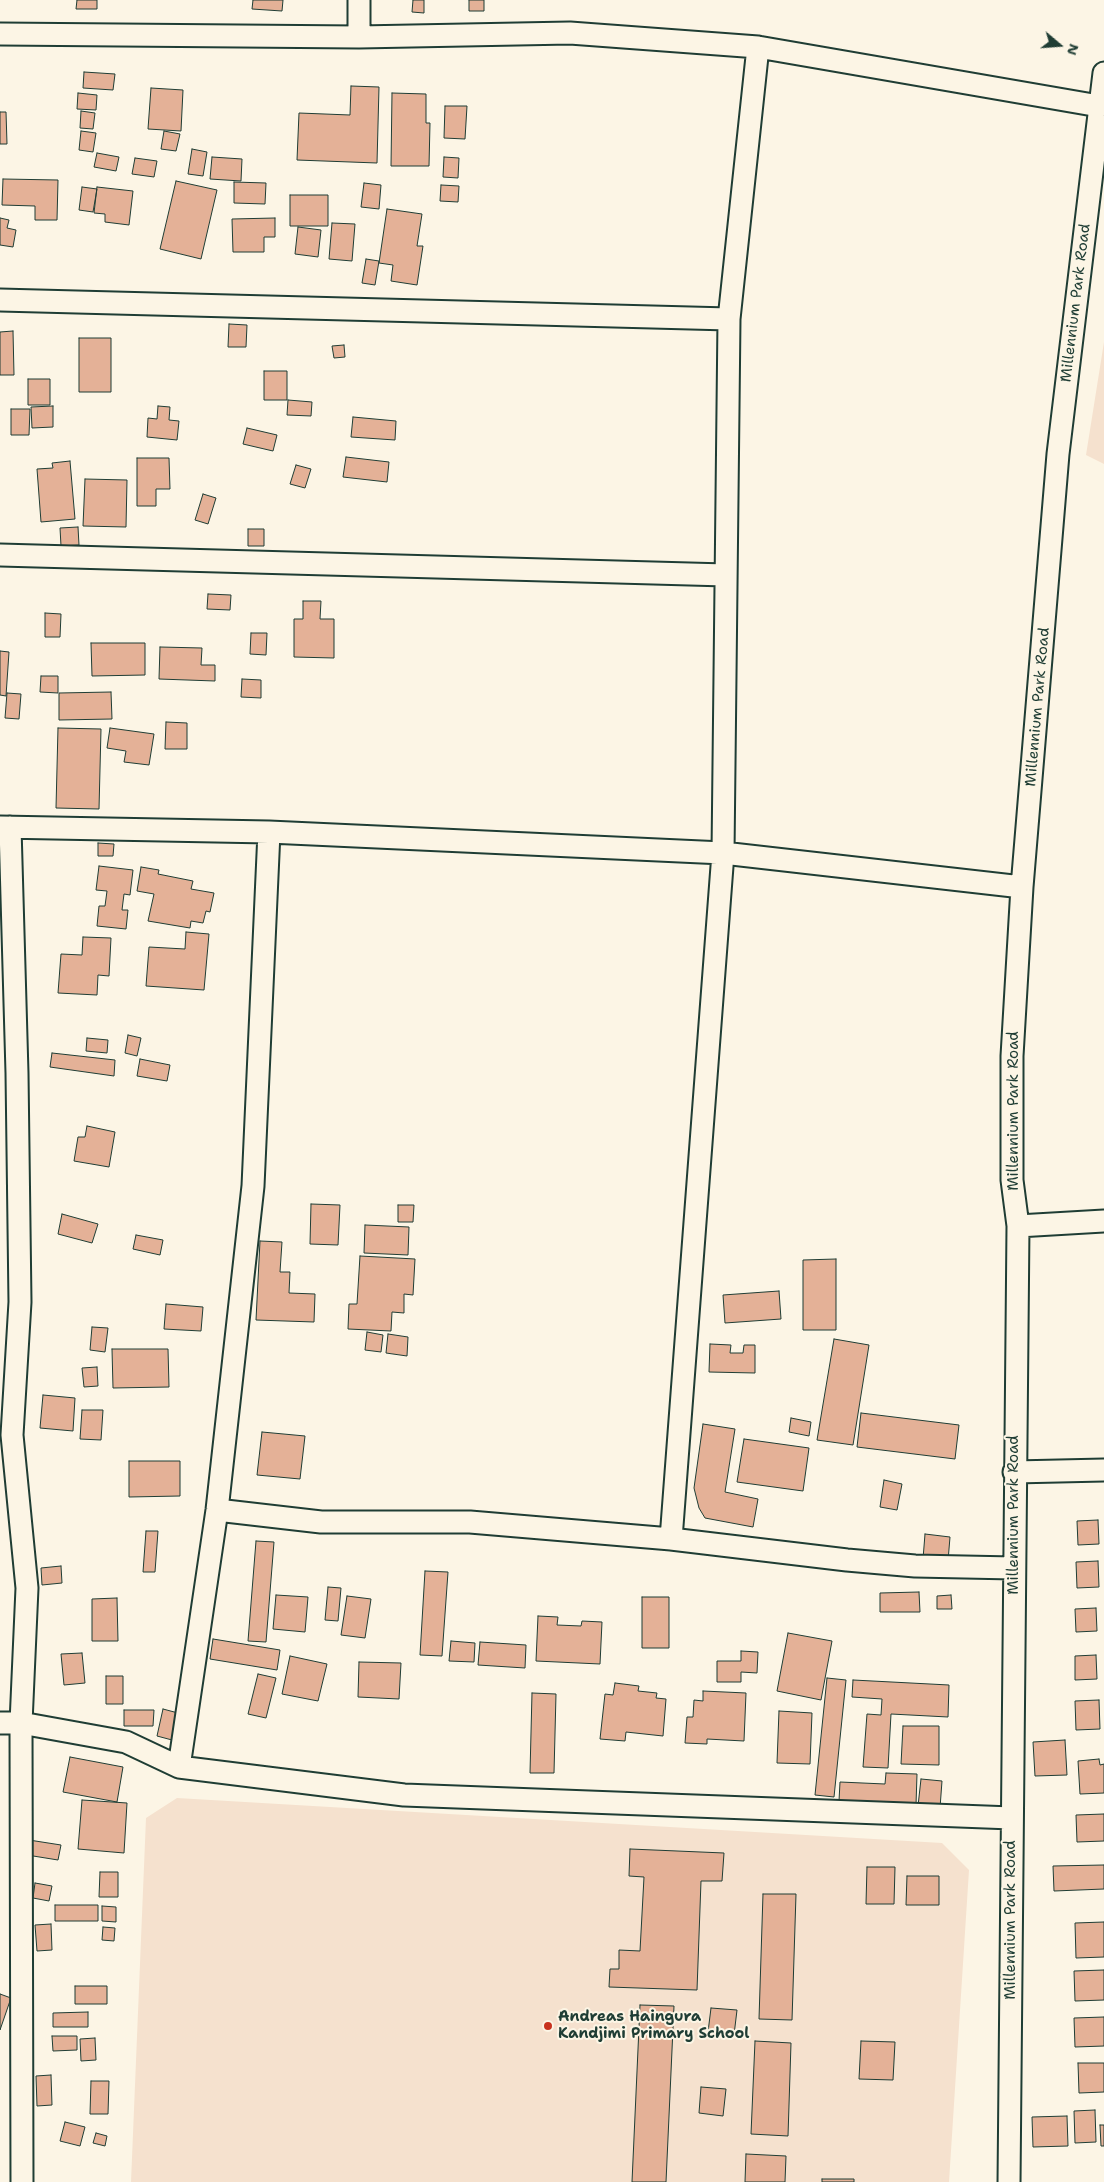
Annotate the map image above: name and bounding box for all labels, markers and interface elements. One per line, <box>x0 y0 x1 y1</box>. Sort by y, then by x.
north arrow <box>1034 20 1084 70</box>
text: N <box>1063 42 1084 58</box>
street label: Millennium Park Road <box>1057 223 1095 383</box>
street label: Millennium Park Road <box>1022 627 1054 787</box>
street label: Millennium Park Road <box>1005 1031 1023 1191</box>
street label: Millennium Park Road <box>1005 1435 1023 1595</box>
street label: Millennium Park Road <box>1002 1840 1020 2000</box>
place label: Andreas Haingura Kandjimi Primary School <box>558 2008 750 2043</box>
marker: Andreas Haingura Kandjimi Primary School <box>542 2020 554 2032</box>

